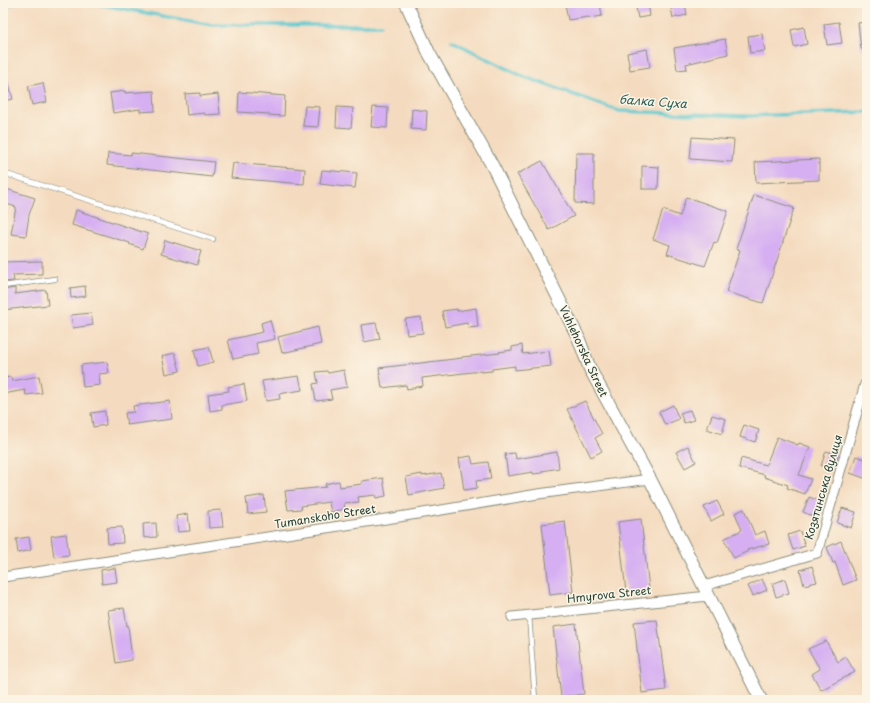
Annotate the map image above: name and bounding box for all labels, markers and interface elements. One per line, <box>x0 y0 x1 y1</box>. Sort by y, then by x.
water label: балка Суха <box>619 90 688 112</box>
street label: Vuhlehorska Street <box>555 302 613 400</box>
street label: Козятинська вулиця <box>800 432 846 542</box>
street label: Tumanskoho Street <box>273 500 377 532</box>
street label: Hmyrova Street <box>566 581 652 607</box>

